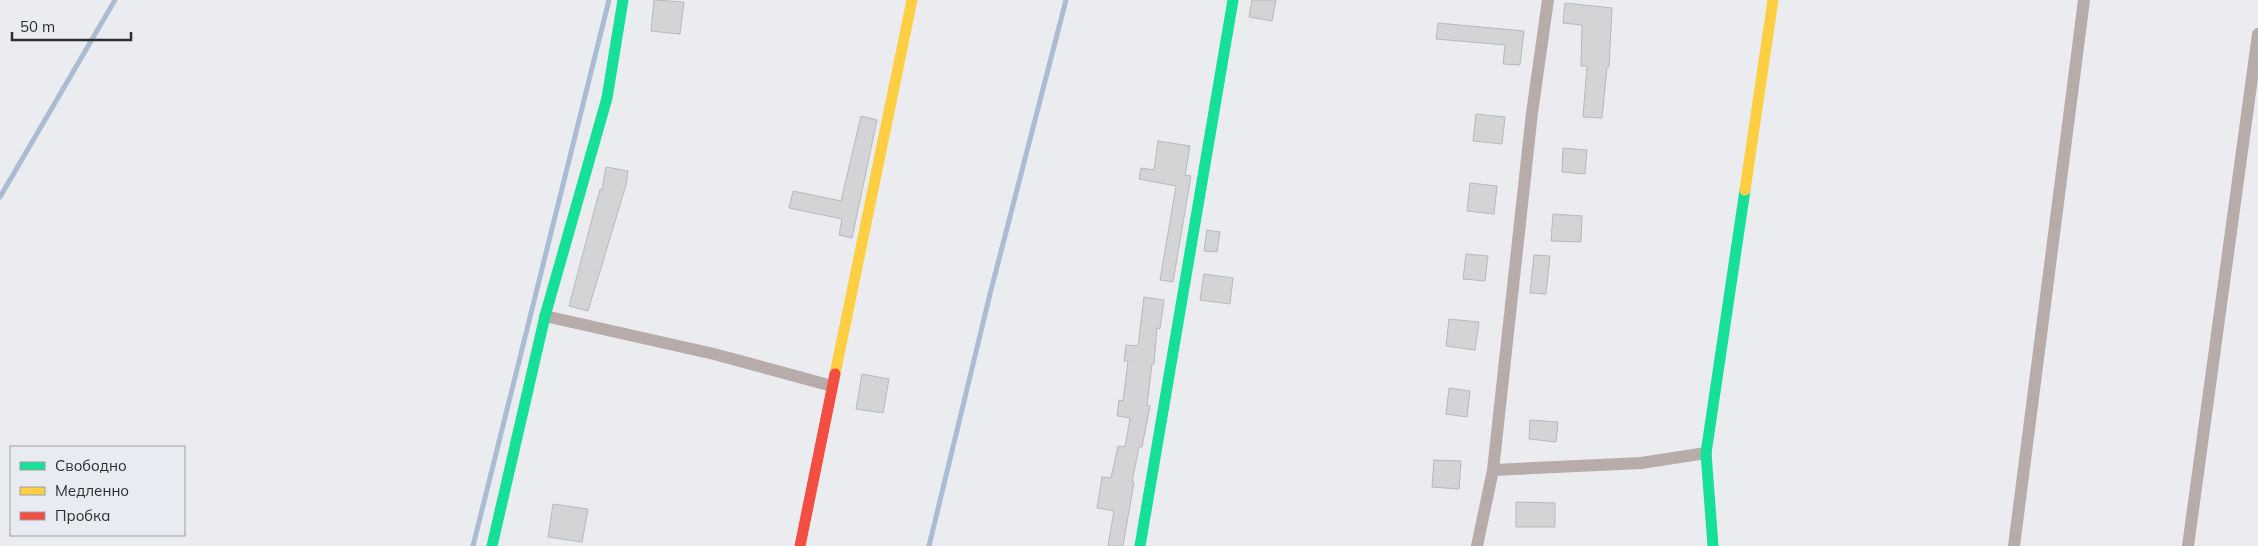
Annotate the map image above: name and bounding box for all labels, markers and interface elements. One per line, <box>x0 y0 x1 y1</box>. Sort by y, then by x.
scale bar <box>12 10 131 42</box>
text: 50 m <box>20 17 55 36</box>
legend <box>10 446 185 536</box>
text: Свободно <box>55 456 127 475</box>
text: Медленно <box>55 481 129 500</box>
text: Пробка <box>55 506 110 525</box>

